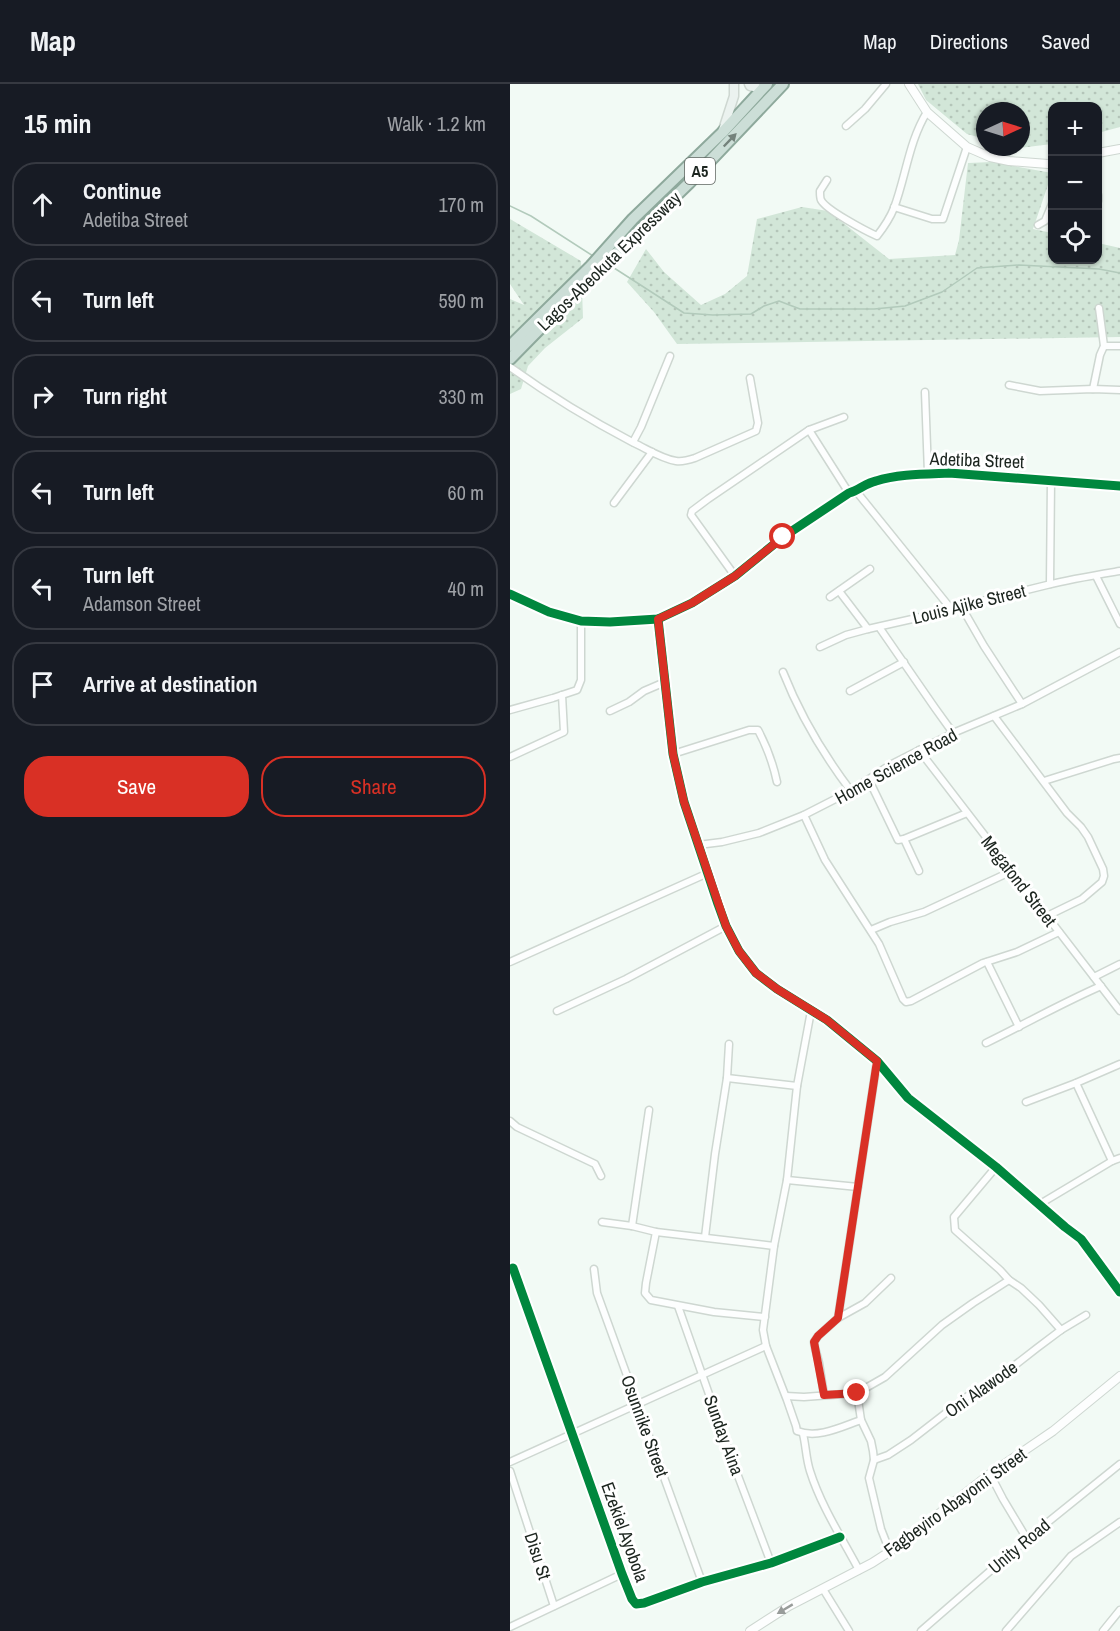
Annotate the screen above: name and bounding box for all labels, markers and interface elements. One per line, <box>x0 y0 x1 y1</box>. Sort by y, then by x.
text: Map <box>30 22 76 60</box>
text: Map <box>863 27 897 56</box>
text: Directions <box>930 27 1008 56</box>
text: Saved <box>1041 27 1090 56</box>
north arrow <box>976 102 1030 156</box>
map controls <box>1048 102 1102 264</box>
button: + <box>1048 102 1102 156</box>
text: 15 min <box>24 106 92 141</box>
text: Walk · 1.2 km <box>387 110 486 137</box>
one-way arrow <box>723 132 737 147</box>
button: − <box>1048 156 1102 210</box>
road number: A5 <box>685 158 715 184</box>
text: Continue <box>83 176 161 206</box>
street label: Lagos-Abeokuta Expressway <box>532 185 687 336</box>
icon: ahead <box>26 188 59 221</box>
text: 170 m <box>438 191 484 218</box>
text: Adetiba Street <box>83 206 188 233</box>
button: locate <box>1048 210 1102 264</box>
icon: left <box>26 284 59 317</box>
text: Turn left <box>83 285 154 315</box>
text: 590 m <box>438 287 484 314</box>
icon: right <box>26 380 59 413</box>
text: Turn right <box>83 381 167 411</box>
text: 330 m <box>438 383 484 410</box>
street label: Adetiba Street <box>928 446 1025 474</box>
icon: left <box>26 476 59 509</box>
text: Turn left <box>83 477 154 507</box>
text: 60 m <box>448 479 484 506</box>
route start <box>769 523 795 549</box>
text: Turn left <box>83 560 154 590</box>
icon: left <box>26 572 59 605</box>
text: 40 m <box>448 575 484 602</box>
street label: Louis Ajike Street <box>910 578 1028 630</box>
text: Adamson Street <box>83 590 201 617</box>
icon: arrive <box>26 668 59 701</box>
text: Arrive at destination <box>83 669 257 699</box>
street label: Home Science Road <box>830 722 962 810</box>
button: Save <box>24 756 249 817</box>
button: Share <box>261 756 486 817</box>
street label: Megafond Street <box>976 830 1062 932</box>
street label: Oni Alawode <box>940 1355 1022 1423</box>
street label: Osunnike Street <box>615 1372 675 1480</box>
route end <box>843 1379 869 1405</box>
street label: Sunday Aina <box>698 1391 750 1479</box>
street label: Fagbeyiro Abayomi Street <box>879 1442 1031 1562</box>
street label: Ezekiel Ayobola <box>595 1478 655 1586</box>
street label: Unity Road <box>983 1513 1055 1579</box>
street label: Disu St <box>519 1529 557 1583</box>
one-way arrow <box>776 1604 793 1614</box>

